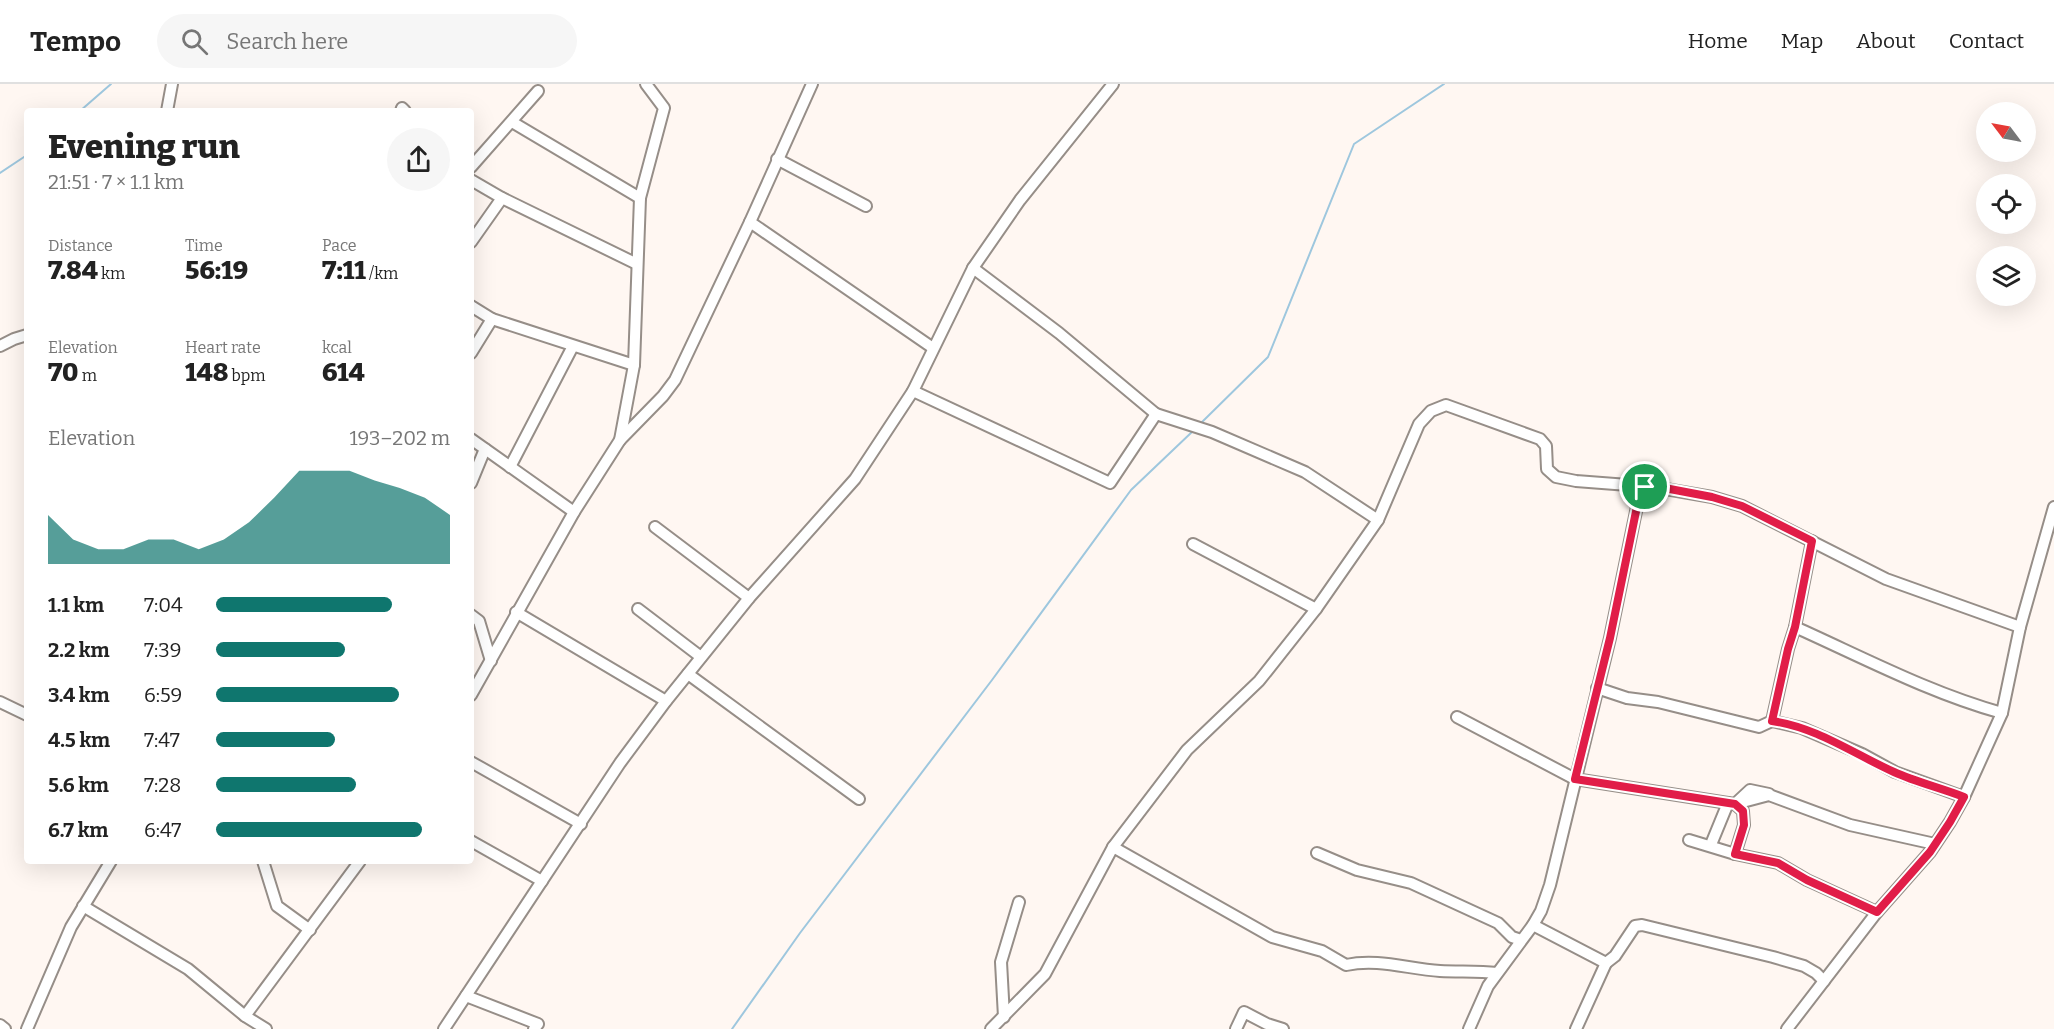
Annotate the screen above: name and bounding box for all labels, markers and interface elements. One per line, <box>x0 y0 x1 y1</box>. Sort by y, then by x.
search box <box>157 14 577 68</box>
text: Tempo <box>30 25 121 58</box>
icon: search <box>178 25 211 58</box>
text: Search here <box>226 28 348 55</box>
text: Home <box>1688 28 1748 54</box>
text: Map <box>1781 28 1823 54</box>
text: About <box>1856 28 1916 54</box>
text: Contact <box>1949 28 2024 54</box>
north arrow <box>1976 102 2036 162</box>
map controls <box>1976 102 2036 306</box>
text: Evening run <box>48 127 240 167</box>
button: share <box>387 128 450 191</box>
text: 21:51 · 7 × 1.1 km <box>48 170 184 194</box>
button: locate <box>1976 174 2036 234</box>
text: Distance <box>48 236 113 255</box>
text: Time <box>185 236 223 255</box>
text: Pace <box>322 236 357 255</box>
button: layers <box>1976 246 2036 306</box>
text: 7.84 <box>48 255 98 286</box>
text: 56:19 <box>185 255 248 286</box>
text: 7:11 <box>322 255 366 286</box>
text: km <box>98 264 125 283</box>
text: /km <box>366 264 398 283</box>
text: Elevation <box>48 338 118 357</box>
text: Heart rate <box>185 338 261 357</box>
text: kcal <box>322 338 352 357</box>
text: 70 <box>48 357 78 388</box>
text: 148 <box>185 357 228 388</box>
text: 614 <box>322 357 365 388</box>
text: m <box>78 366 97 385</box>
text: bpm <box>228 366 266 385</box>
text: Elevation <box>48 426 135 450</box>
text: 193–202 m <box>349 426 450 450</box>
pin <box>1619 461 1670 512</box>
icon: arrive <box>1628 470 1661 503</box>
text: 1.1 km <box>48 593 104 617</box>
text: 7:04 <box>144 593 183 617</box>
text: 2.2 km <box>48 638 110 662</box>
text: 7:39 <box>144 638 181 662</box>
text: 3.4 km <box>48 683 110 707</box>
text: 6:59 <box>144 683 182 707</box>
text: 4.5 km <box>48 728 110 752</box>
text: 7:47 <box>144 728 180 752</box>
text: 5.6 km <box>48 773 109 797</box>
text: 7:28 <box>144 773 181 797</box>
text: 6.7 km <box>48 818 108 842</box>
text: 6:47 <box>144 818 181 842</box>

